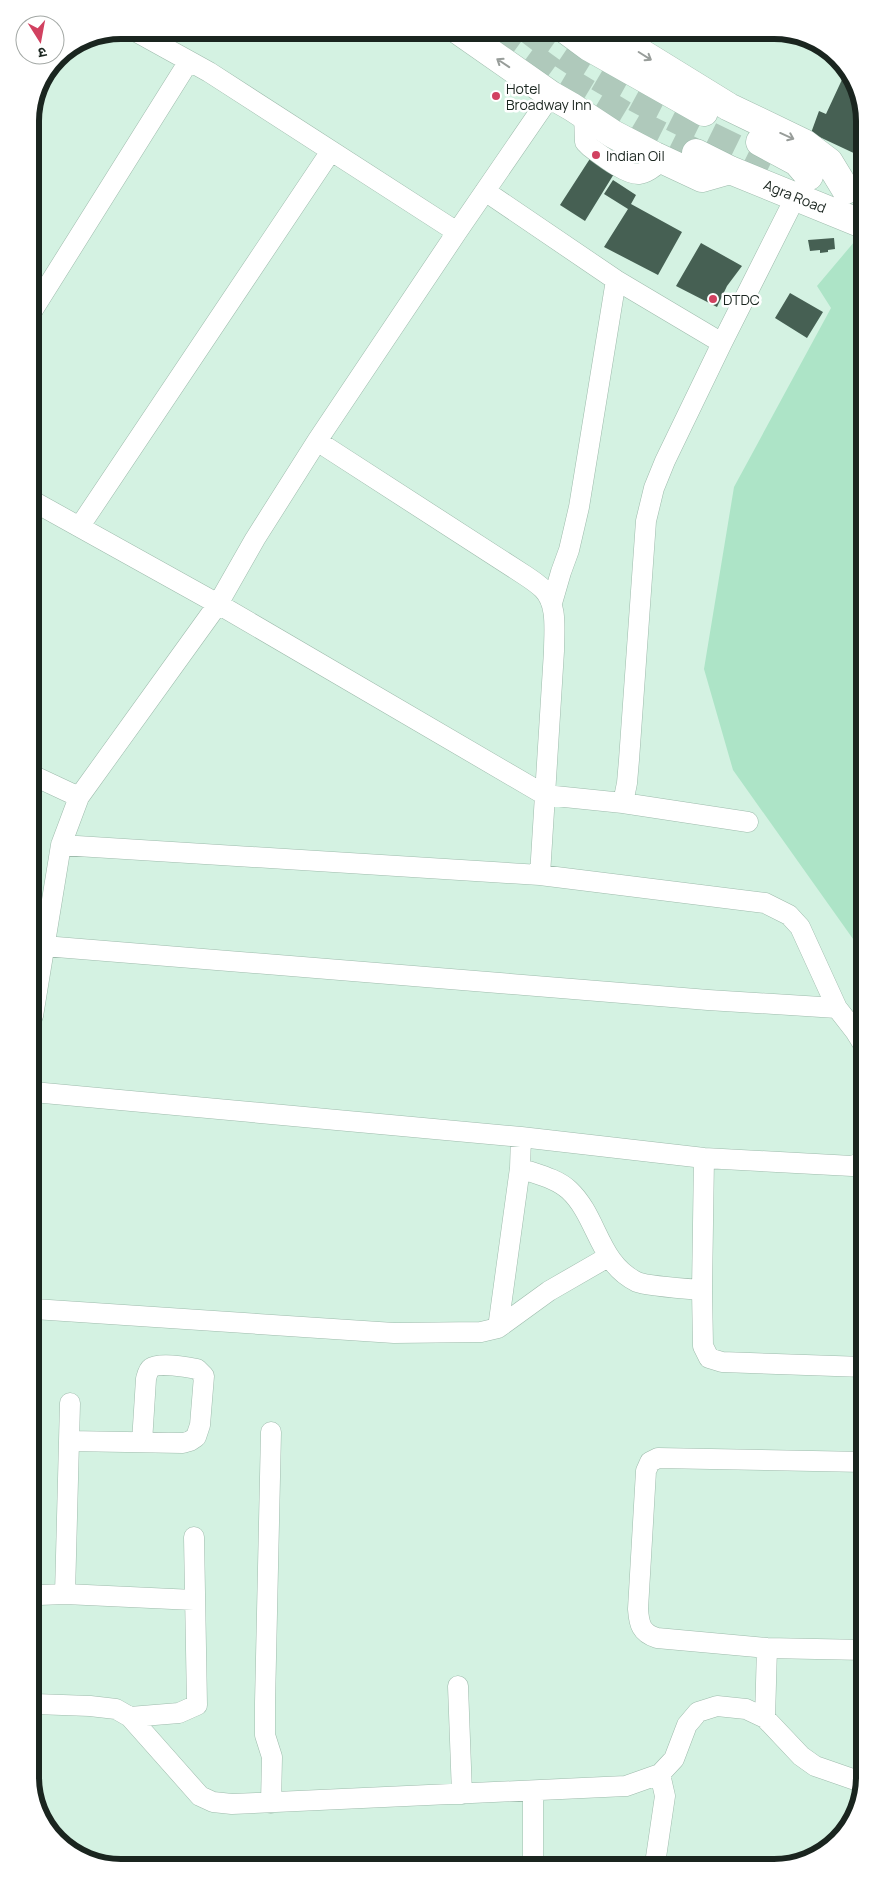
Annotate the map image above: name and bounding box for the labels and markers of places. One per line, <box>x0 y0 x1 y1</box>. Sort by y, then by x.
place label: Hotel Broadway Inn <box>506 79 592 114</box>
marker: Hotel Broadway Inn <box>490 90 502 102</box>
place label: Indian Oil <box>606 146 665 165</box>
marker: Indian Oil <box>590 149 602 161</box>
place label: DTDC <box>723 290 760 309</box>
marker: DTDC <box>707 293 719 305</box>

